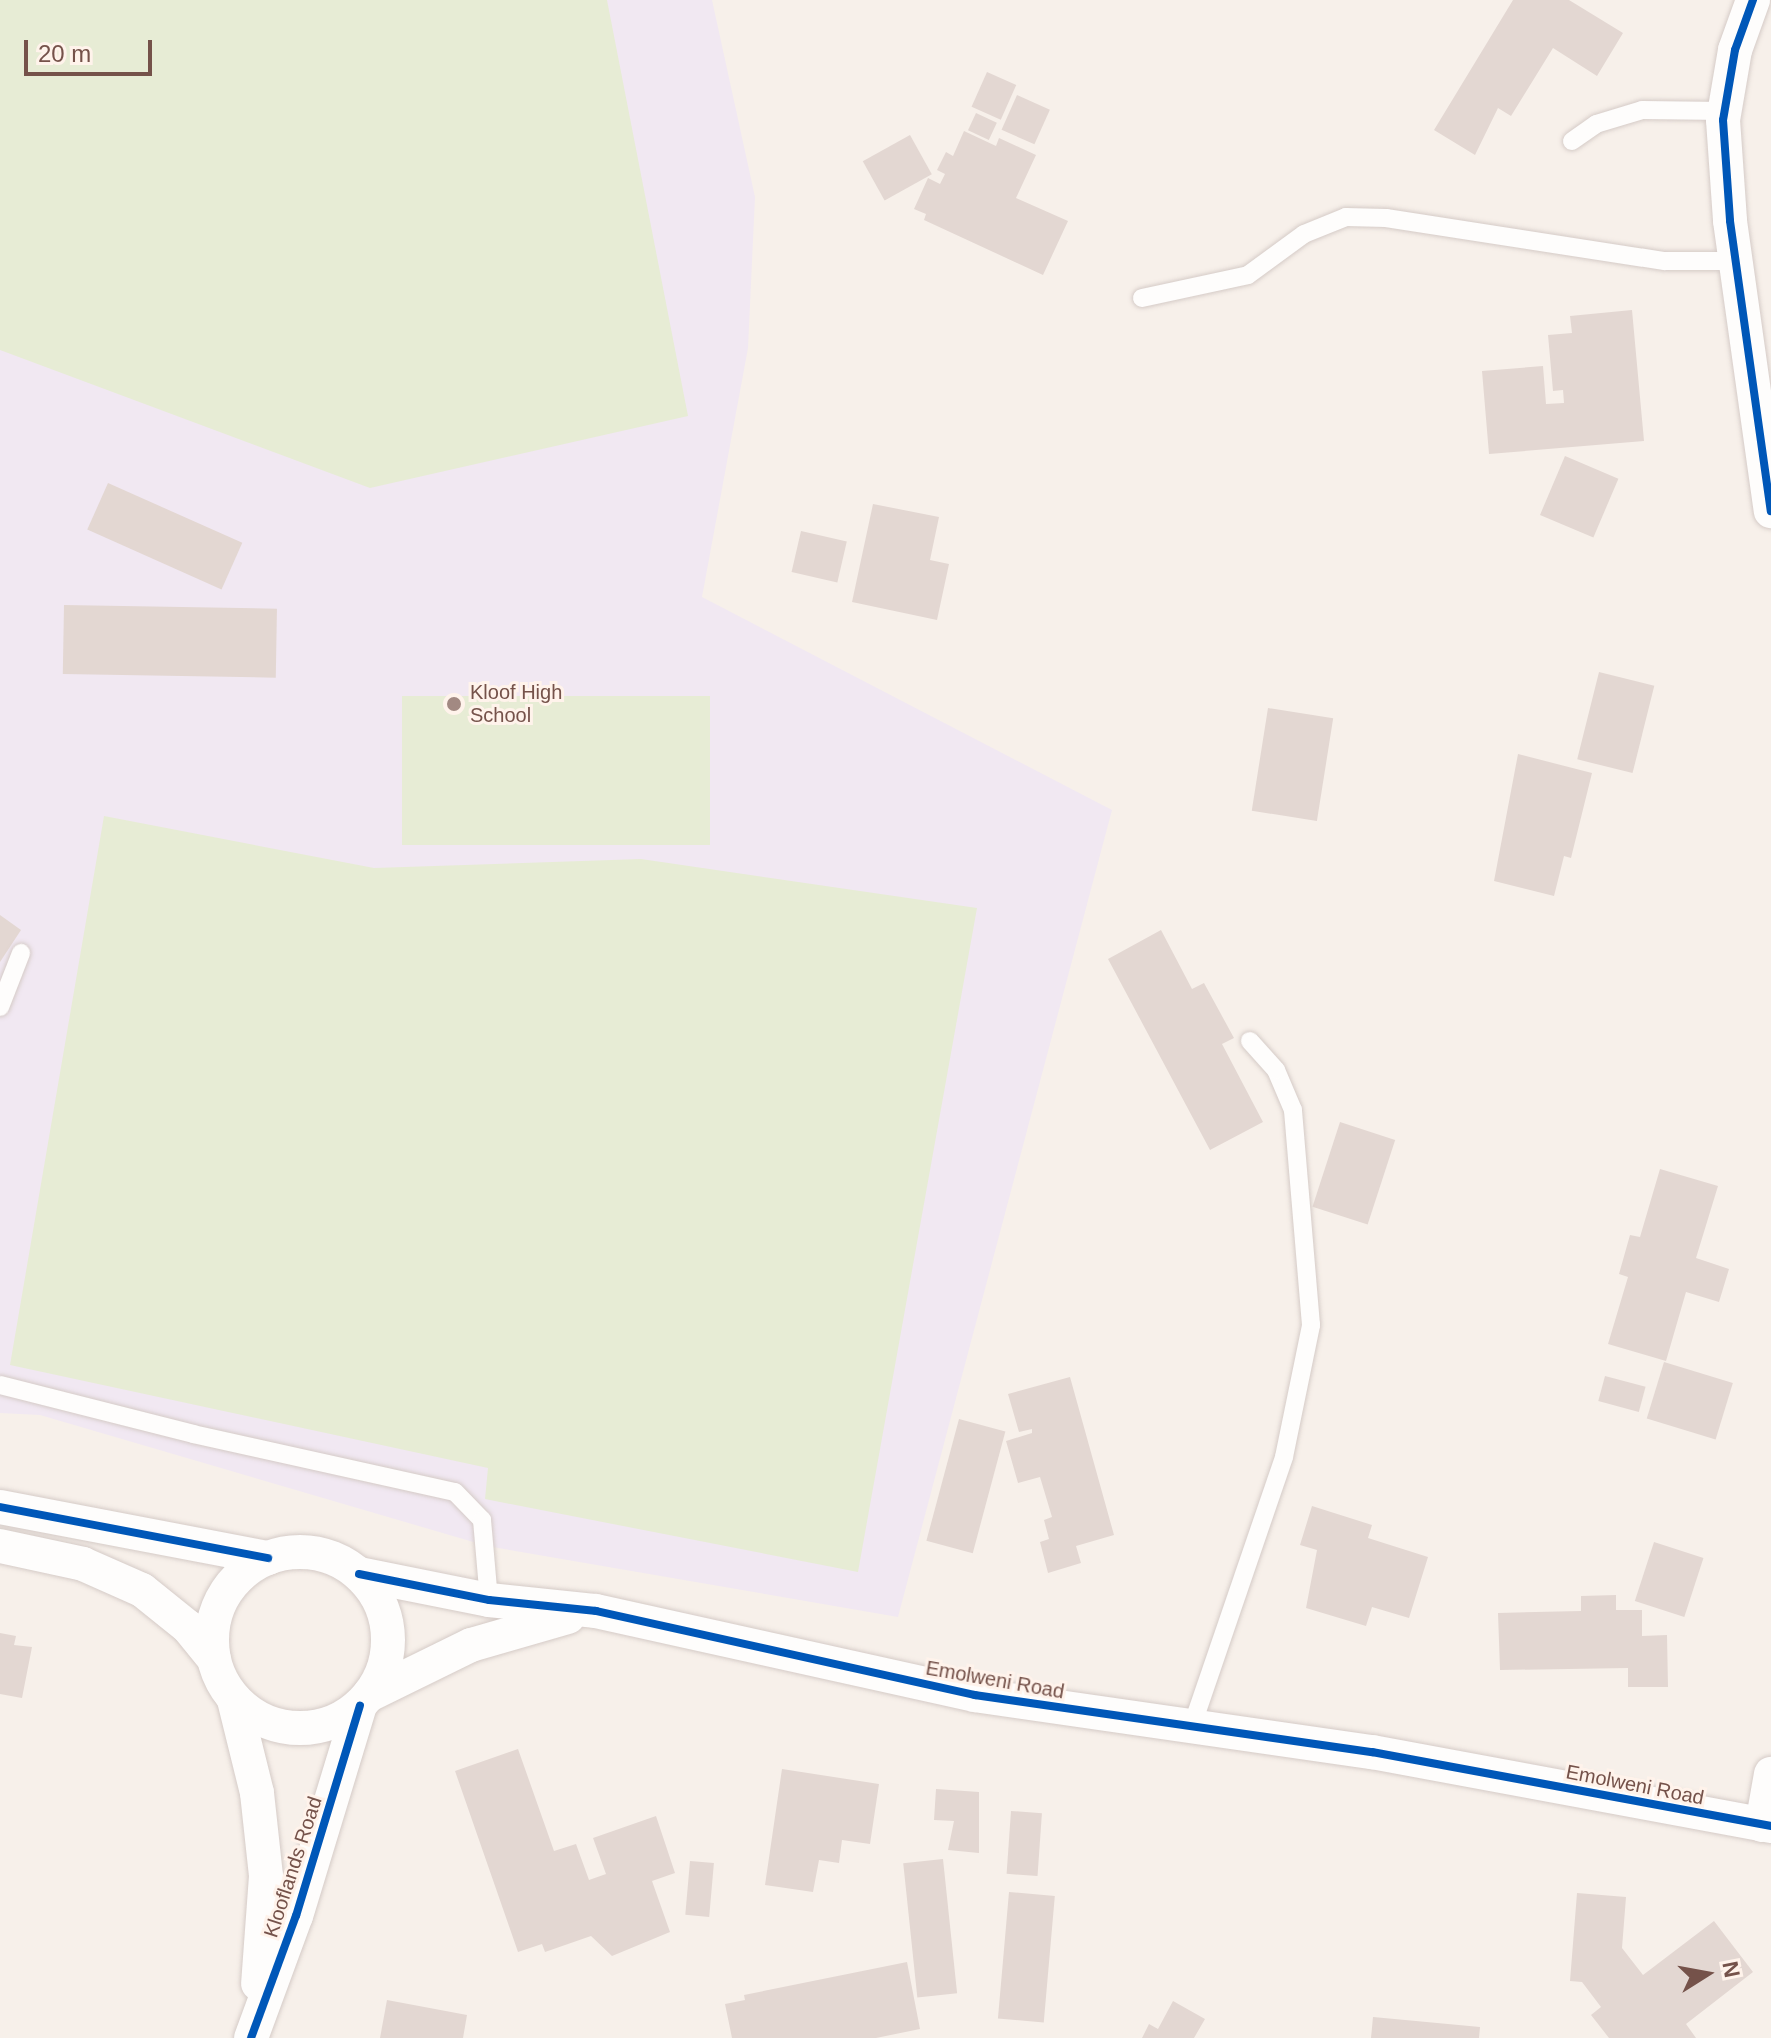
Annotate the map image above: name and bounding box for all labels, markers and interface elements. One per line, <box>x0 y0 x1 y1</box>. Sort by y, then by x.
scale bar <box>28 24 156 74</box>
text: 20 m <box>38 40 91 67</box>
place label: Kloof High School <box>470 680 562 727</box>
marker: Kloof High School <box>445 695 463 713</box>
street label: Emolweni Road <box>924 1656 1066 1704</box>
street label: Emolweni Road <box>1564 1760 1706 1810</box>
street label: Klooflands Road <box>259 1793 327 1941</box>
north arrow <box>1667 1934 1747 2014</box>
text: N <box>1717 1959 1745 1980</box>

